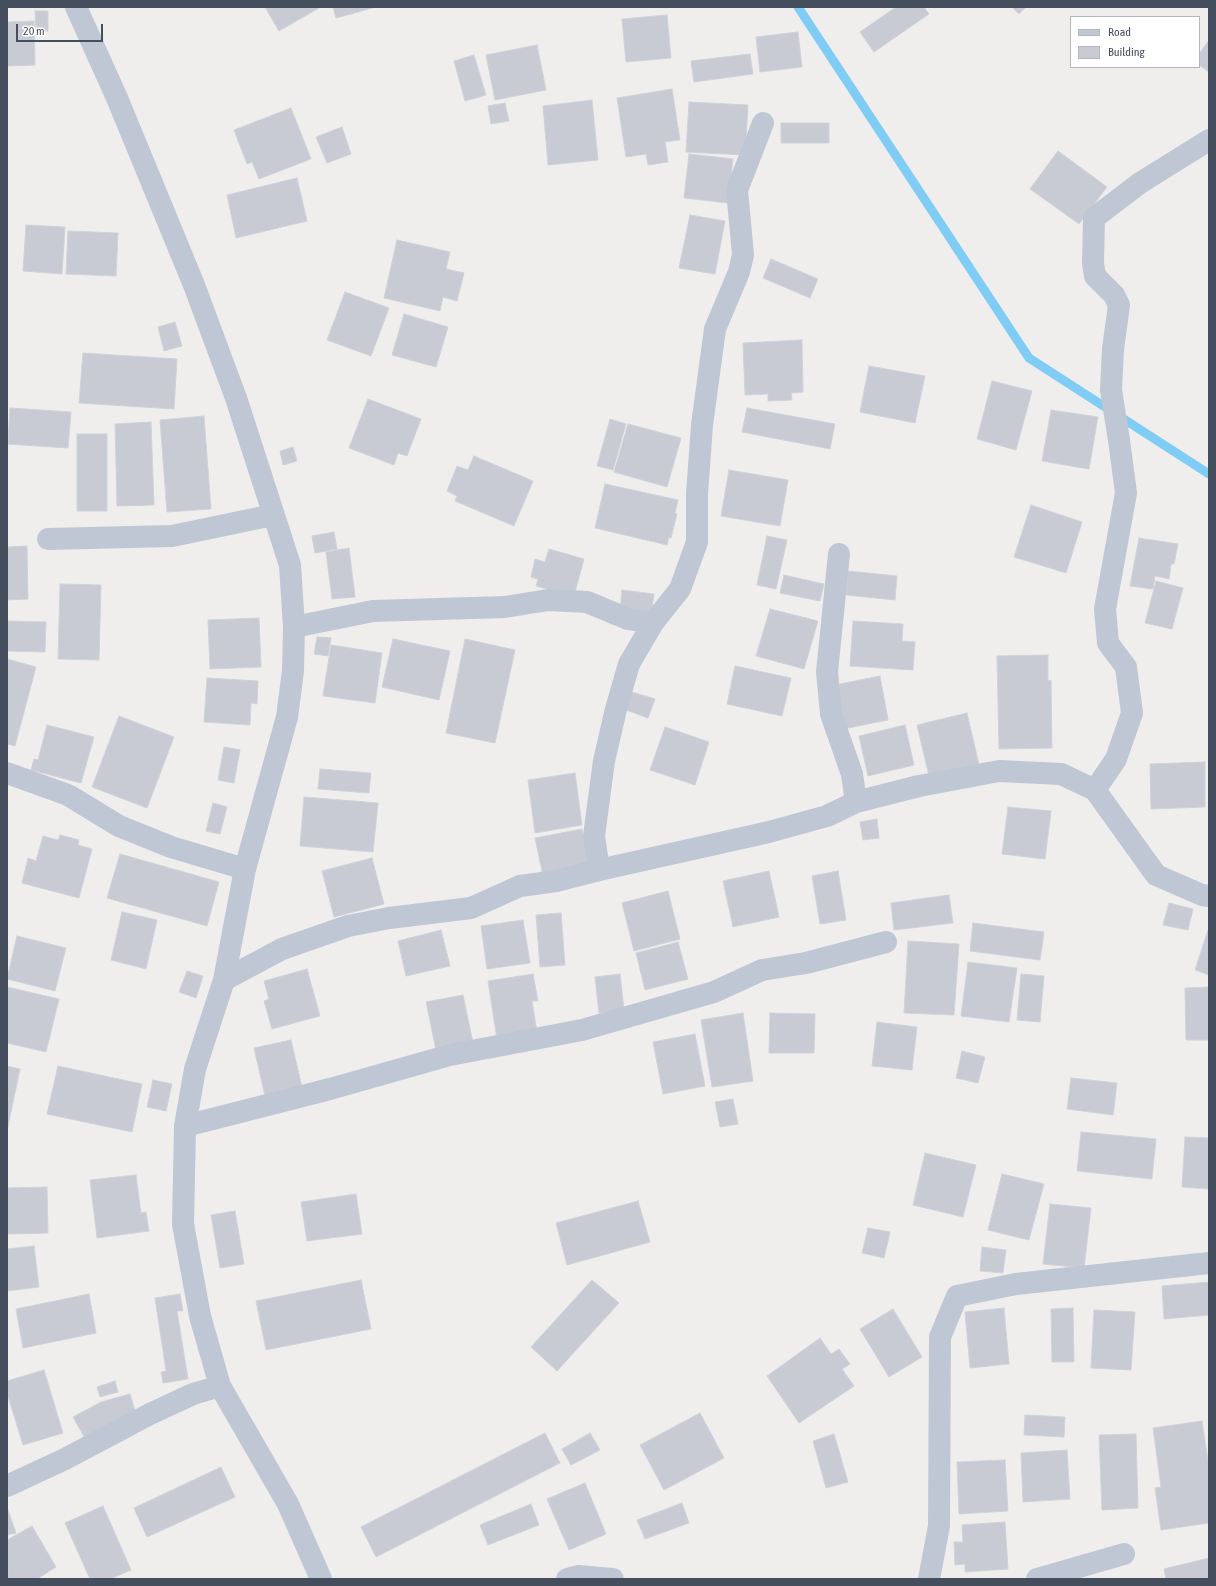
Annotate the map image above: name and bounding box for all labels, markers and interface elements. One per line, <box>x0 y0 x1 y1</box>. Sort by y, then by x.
scale bar <box>18 16 105 42</box>
legend <box>1070 16 1200 68</box>
text: 20 m <box>23 24 45 38</box>
text: Road <box>1108 25 1131 39</box>
text: Building <box>1108 45 1145 59</box>

